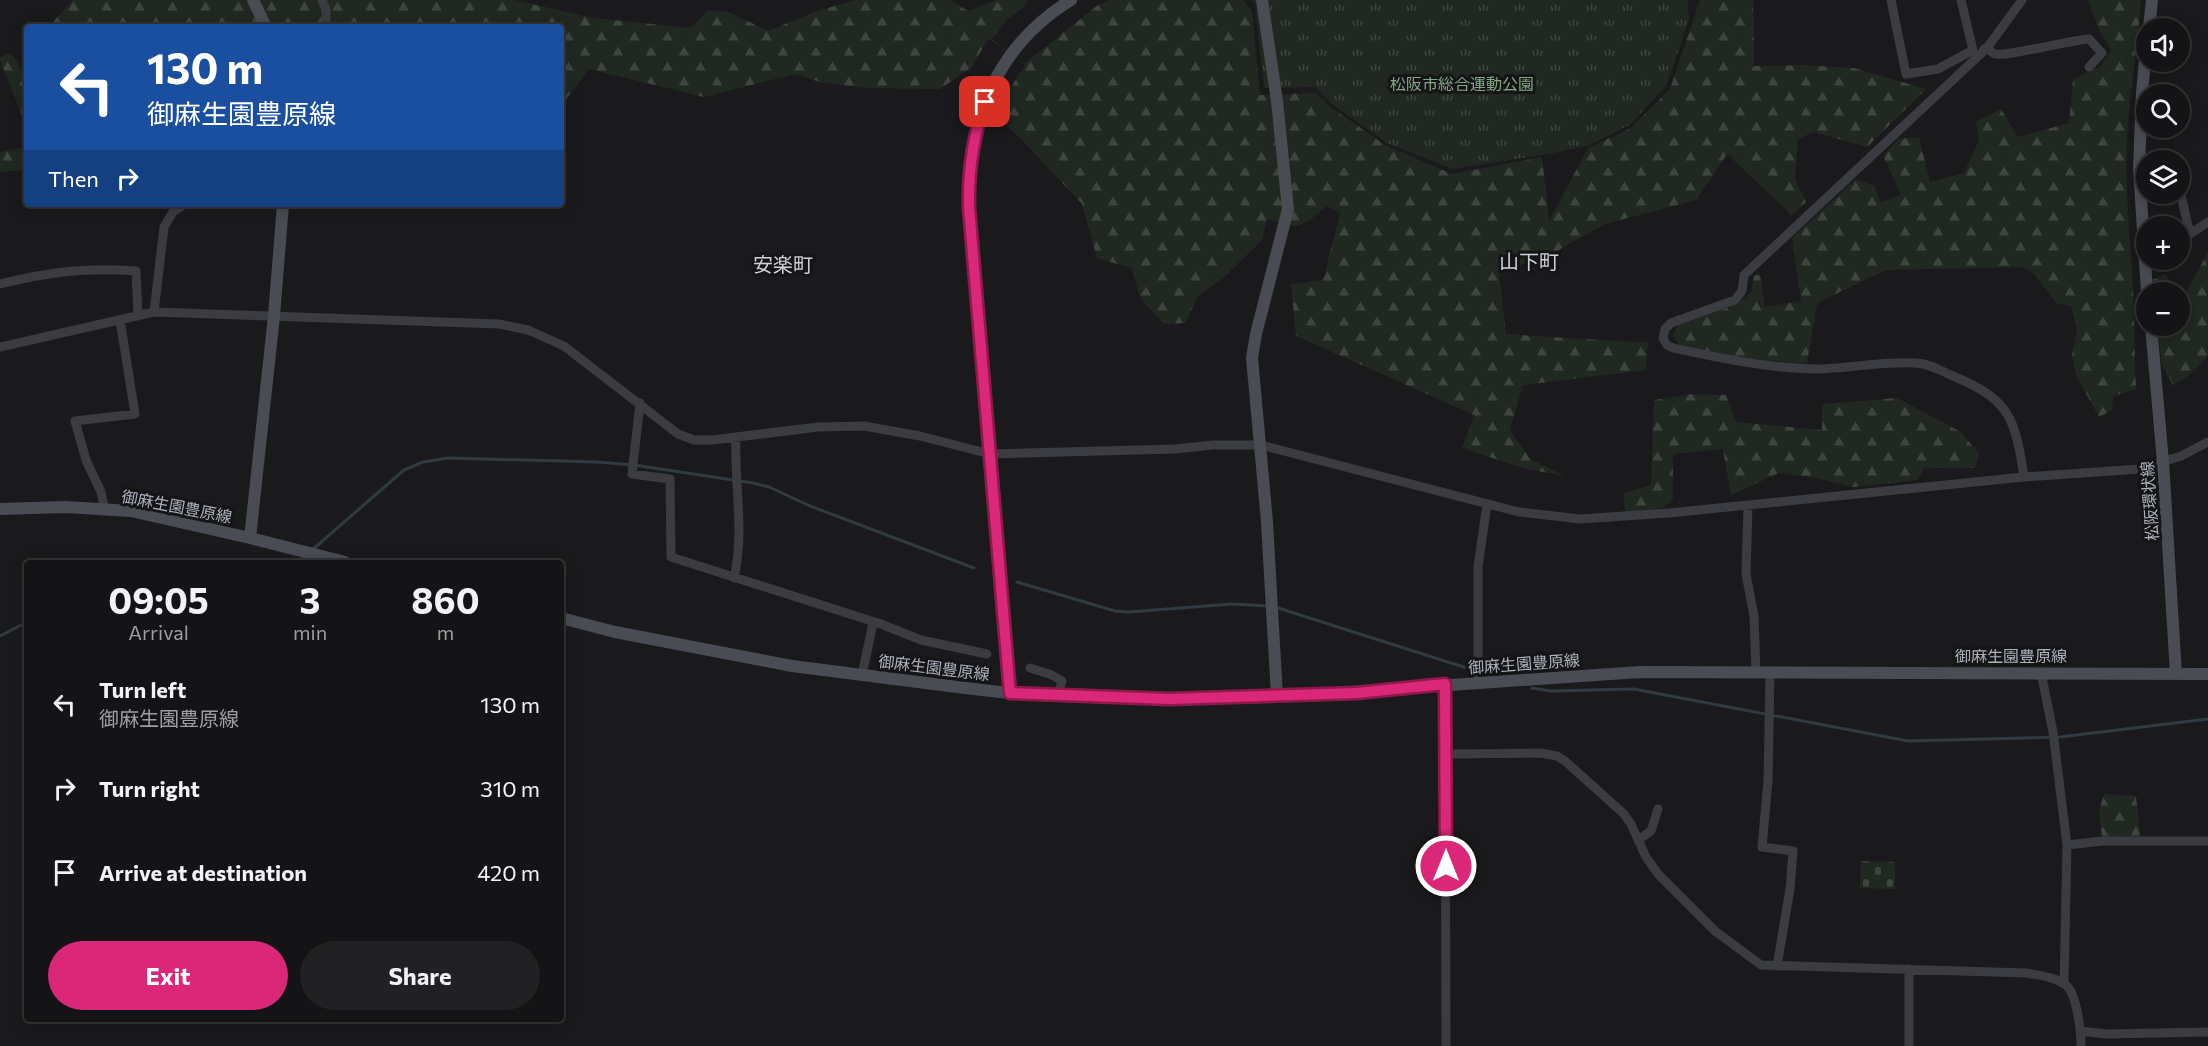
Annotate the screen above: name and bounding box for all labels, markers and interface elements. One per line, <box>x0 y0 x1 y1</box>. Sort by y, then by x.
map controls <box>2136 18 2190 336</box>
button: sound <box>2136 18 2190 72</box>
text: 130 m <box>147 41 263 93</box>
icon: left <box>48 48 126 126</box>
park label: 松阪市総合運動公園 <box>1390 74 1534 93</box>
pin <box>959 76 1010 127</box>
button: search <box>2136 84 2190 138</box>
icon: arrive <box>968 85 1001 118</box>
text: 御麻生園豊原線 <box>147 97 336 130</box>
button: layers <box>2136 150 2190 204</box>
icon: right <box>111 162 144 195</box>
text: Then <box>48 165 99 192</box>
button: + <box>2136 216 2190 270</box>
district label: 山下町 <box>1499 249 1559 273</box>
district label: 安楽町 <box>753 252 813 276</box>
button: − <box>2136 282 2190 336</box>
street label: 松阪環状線 <box>2137 460 2161 542</box>
street label: 御麻生園豊原線 <box>120 486 234 526</box>
text: 09:05 <box>108 577 209 621</box>
text: 3 <box>300 577 321 621</box>
text: 860 <box>411 577 480 621</box>
text: Arrival <box>128 620 189 644</box>
text: min <box>293 620 327 644</box>
text: m <box>437 620 454 644</box>
street label: 御麻生園豊原線 <box>1955 646 2067 665</box>
street label: 御麻生園豊原線 <box>1467 650 1581 676</box>
street label: 御麻生園豊原線 <box>877 651 991 683</box>
text: Turn left <box>99 676 186 703</box>
icon: left <box>48 688 81 721</box>
text: 130 m <box>480 691 540 718</box>
text: 御麻生園豊原線 <box>99 706 239 730</box>
icon: right <box>48 772 81 805</box>
text: Turn right <box>99 775 200 802</box>
text: 310 m <box>480 775 540 802</box>
position arrow <box>1414 834 1478 898</box>
icon: arrive <box>48 856 81 889</box>
text: Arrive at destination <box>99 859 307 886</box>
text: 420 m <box>477 859 540 886</box>
button: Exit <box>48 941 288 1010</box>
button: Share <box>300 941 540 1010</box>

